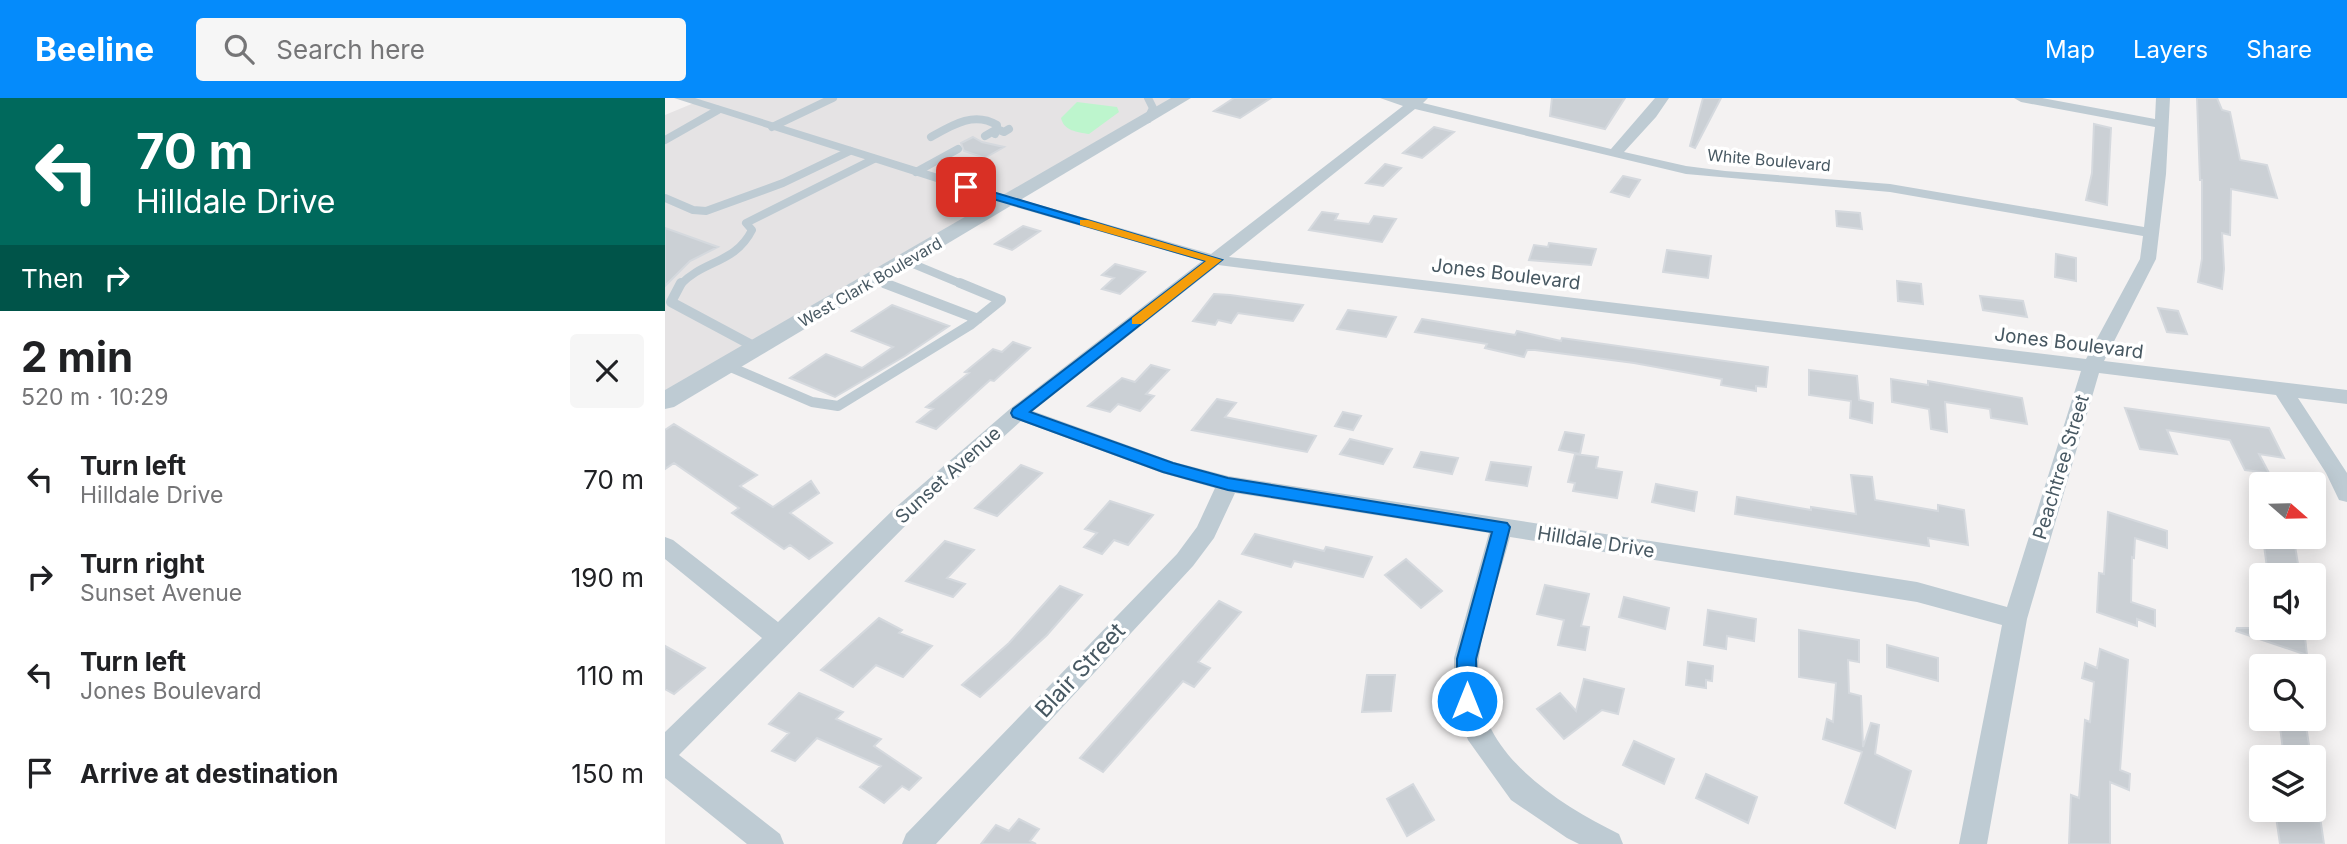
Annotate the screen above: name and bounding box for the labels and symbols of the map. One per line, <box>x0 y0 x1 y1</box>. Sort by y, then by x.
street label: White Boulevard <box>1706 145 1832 175</box>
pin <box>936 157 996 217</box>
street label: West Clark Boulevard <box>795 233 945 331</box>
street label: Jones Boulevard <box>1430 253 1582 295</box>
street label: Jones Boulevard <box>1993 322 2145 364</box>
street label: Peachtree Street <box>2028 392 2094 542</box>
street label: Sunset Avenue <box>890 422 1006 528</box>
north arrow <box>2249 472 2326 550</box>
street label: Hilldale Drive <box>1536 521 1656 563</box>
street label: Blair Street <box>1029 617 1131 723</box>
position arrow <box>1430 664 1504 738</box>

